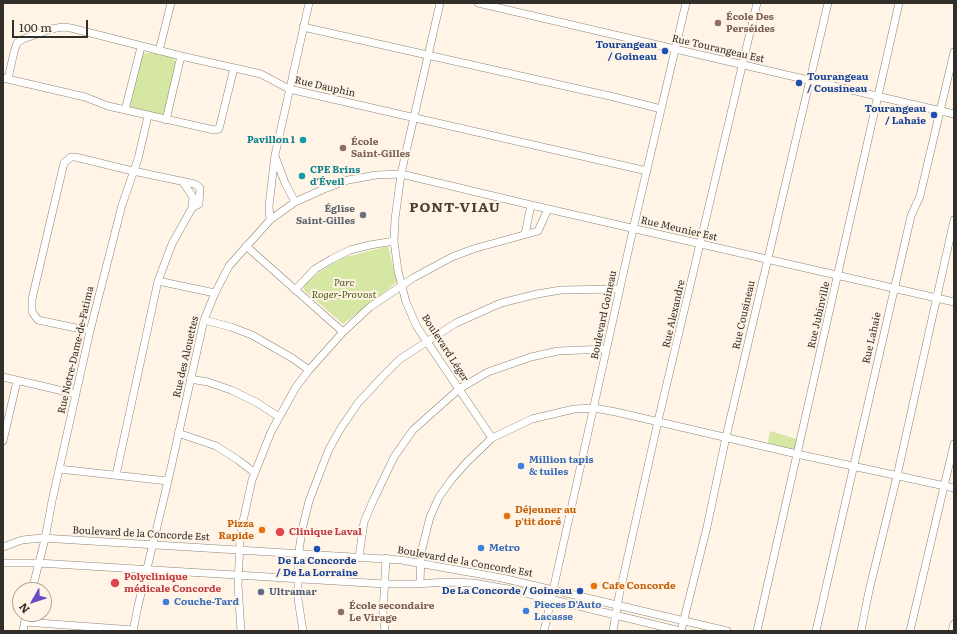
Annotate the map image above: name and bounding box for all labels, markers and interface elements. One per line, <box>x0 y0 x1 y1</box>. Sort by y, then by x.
place label: École Des Perséides <box>726 11 775 34</box>
scale bar <box>14 12 90 38</box>
text: 100 m <box>19 18 52 36</box>
marker: École Des Perséides <box>713 18 723 28</box>
street label: Rue Tourangeau Est <box>671 33 765 65</box>
place label: Tourangeau / Goineau <box>595 39 657 62</box>
marker: Tourangeau / Goineau <box>660 46 670 56</box>
place label: Tourangeau / Cousineau <box>807 71 869 94</box>
street label: Rue Dauphin <box>293 74 357 100</box>
marker: Tourangeau / Cousineau <box>794 78 804 88</box>
place label: Tourangeau / Lahaie <box>864 103 926 126</box>
marker: Tourangeau / Lahaie <box>929 110 939 120</box>
place label: Pavillon 1 <box>247 134 295 146</box>
marker: Pavillon 1 <box>298 135 308 145</box>
place label: École Saint-Gilles <box>351 136 410 160</box>
marker: École Saint-Gilles <box>338 143 348 153</box>
place label: CPE Brins d'Éveil <box>310 164 360 188</box>
marker: CPE Brins d'Éveil <box>297 171 307 181</box>
district label: PONT-VIAU <box>409 200 501 216</box>
place label: Église Saint-Gilles <box>296 203 355 226</box>
marker: Église Saint-Gilles <box>358 210 368 220</box>
street label: Rue Meunier Est <box>640 214 718 244</box>
street label: Boulevard Goineau <box>589 269 619 361</box>
park label: Parc Roger-Provost <box>312 277 376 300</box>
street label: Rue Alexandre <box>660 279 688 349</box>
street label: Rue Cousineau <box>730 279 758 351</box>
street label: Rue Jubinville <box>805 280 833 350</box>
street label: Rue Notre-Dame-de-Fatima <box>55 285 97 415</box>
street label: Rue Lahaie <box>860 311 884 365</box>
street label: Boulevard Léger <box>419 312 471 384</box>
street label: Rue des Alouettes <box>171 315 201 399</box>
place label: Million tapis & tuiles <box>529 454 594 478</box>
marker: Million tapis & tuiles <box>516 461 526 471</box>
place label: Déjeuner au p'tit doré <box>515 504 576 528</box>
marker: Déjeuner au p'tit doré <box>502 511 512 521</box>
place label: Pizza Rapide <box>219 518 254 542</box>
street label: Boulevard de la Concorde Est <box>72 524 210 544</box>
marker: Pizza Rapide <box>257 525 267 535</box>
marker: Clinique Laval <box>274 526 286 538</box>
place label: Clinique Laval <box>289 526 362 538</box>
place label: Metro <box>489 542 520 554</box>
marker: Metro <box>476 543 486 553</box>
marker: De La Concorde / De La Lorraine <box>312 544 322 554</box>
street label: Boulevard de la Concorde Est <box>396 544 534 580</box>
place label: De La Concorde / De La Lorraine <box>276 555 358 578</box>
place label: Polyclinique médicale Concorde <box>124 571 221 594</box>
marker: Polyclinique médicale Concorde <box>109 577 121 589</box>
place label: Cafe Concorde <box>602 580 676 592</box>
marker: Cafe Concorde <box>589 581 599 591</box>
north arrow <box>12 582 52 622</box>
place label: De La Concorde / Goineau <box>442 585 572 597</box>
place label: Ultramar <box>269 586 317 598</box>
marker: De La Concorde / Goineau <box>575 586 585 596</box>
marker: Ultramar <box>256 587 266 597</box>
place label: Couche-Tard <box>174 596 239 608</box>
marker: Couche-Tard <box>161 597 171 607</box>
place label: Pieces D'Auto Lacasse <box>534 599 601 622</box>
text: N <box>14 600 33 618</box>
place label: École secondaire Le Virage <box>349 600 435 624</box>
marker: Pieces D'Auto Lacasse <box>521 606 531 616</box>
marker: École secondaire Le Virage <box>336 607 346 617</box>

